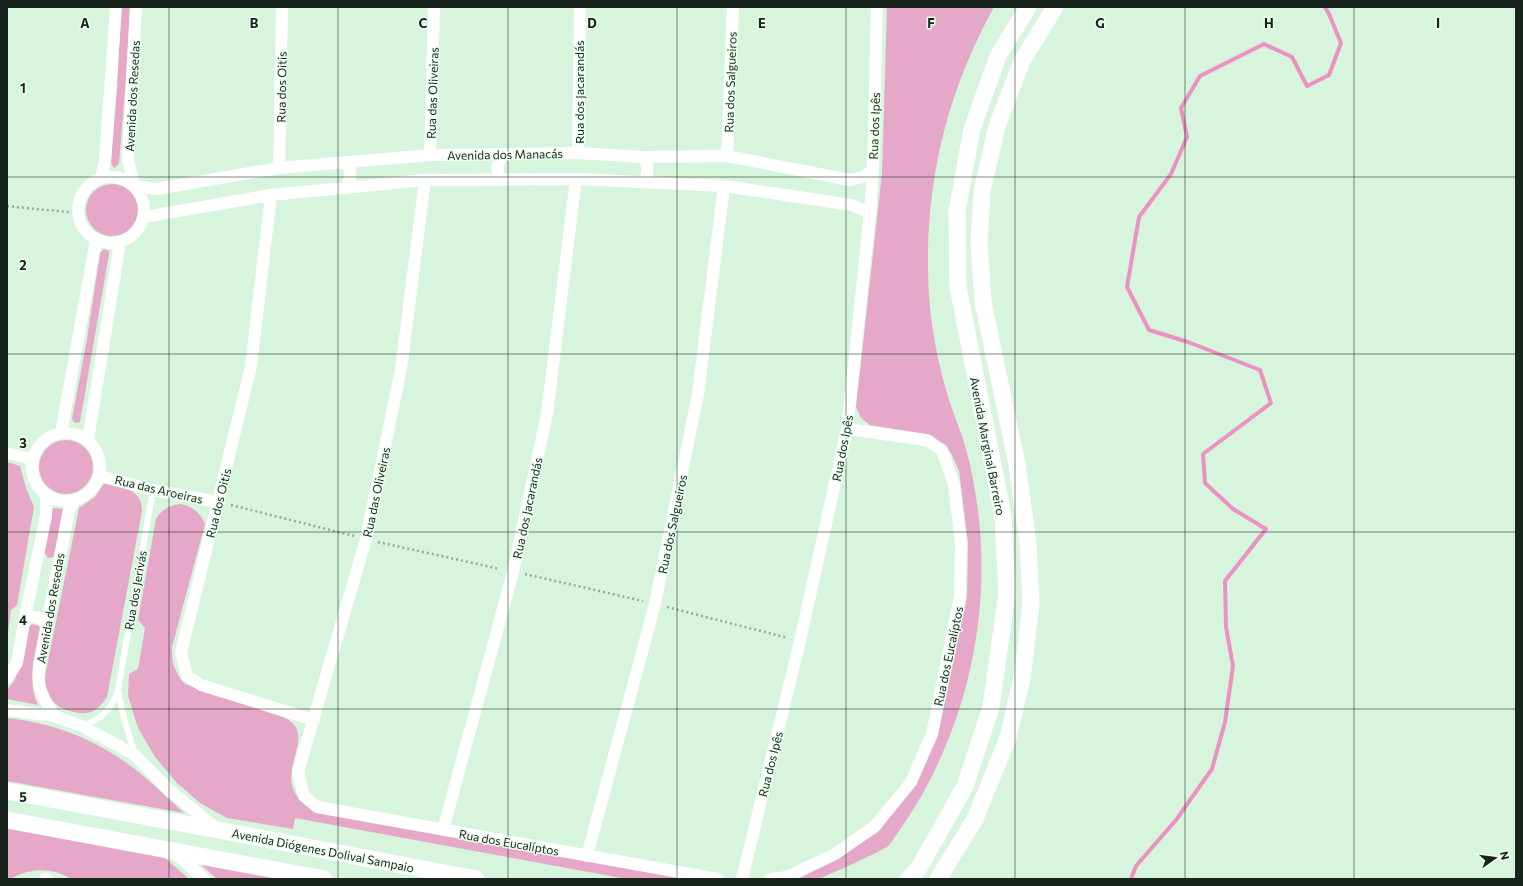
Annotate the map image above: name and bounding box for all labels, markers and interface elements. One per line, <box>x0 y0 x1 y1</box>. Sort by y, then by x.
text: A <box>80 15 90 31</box>
text: B <box>250 15 259 31</box>
text: C <box>419 15 428 31</box>
text: D <box>587 15 597 31</box>
text: E <box>758 15 766 31</box>
text: F <box>927 15 935 31</box>
text: G <box>1095 15 1105 31</box>
text: H <box>1264 15 1274 31</box>
text: I <box>1436 15 1440 31</box>
street label: Rua dos Salgueiros <box>721 31 739 133</box>
street label: Avenida dos Resedas <box>122 40 142 152</box>
street label: Rua dos Jacarandás <box>572 40 587 144</box>
street label: Rua das Oliveiras <box>423 47 441 139</box>
street label: Rua dos Oitis <box>273 51 289 123</box>
text: 1 <box>20 80 26 96</box>
street label: Rua dos Ipês <box>866 92 882 160</box>
street label: Avenida dos Manacás <box>447 146 563 162</box>
text: 2 <box>19 257 27 273</box>
street label: Avenida Marginal Barreiro <box>968 376 1008 516</box>
street label: Rua dos Ipês <box>829 414 855 482</box>
text: 3 <box>19 435 27 451</box>
street label: Rua das Oliveiras <box>360 446 392 538</box>
street label: Rua dos Jacarandás <box>509 456 546 560</box>
street label: Rua dos Oitis <box>203 467 233 539</box>
street label: Rua das Aroeiras <box>114 472 204 506</box>
street label: Rua dos Salgueiros <box>655 473 689 575</box>
street label: Rua dos Jerivás <box>121 549 150 631</box>
street label: Avenida dos Resedas <box>33 552 67 664</box>
street label: Rua dos Eucalíptos <box>931 605 965 707</box>
text: 4 <box>19 612 27 628</box>
street label: Rua dos Ipês <box>755 730 785 798</box>
text: 5 <box>19 789 27 805</box>
street label: Avenida Diógenes Dolival Sampaio <box>231 825 415 875</box>
street label: Rua dos Eucalíptos <box>458 826 560 858</box>
north arrow <box>1475 838 1515 878</box>
text: N <box>1498 850 1512 861</box>

